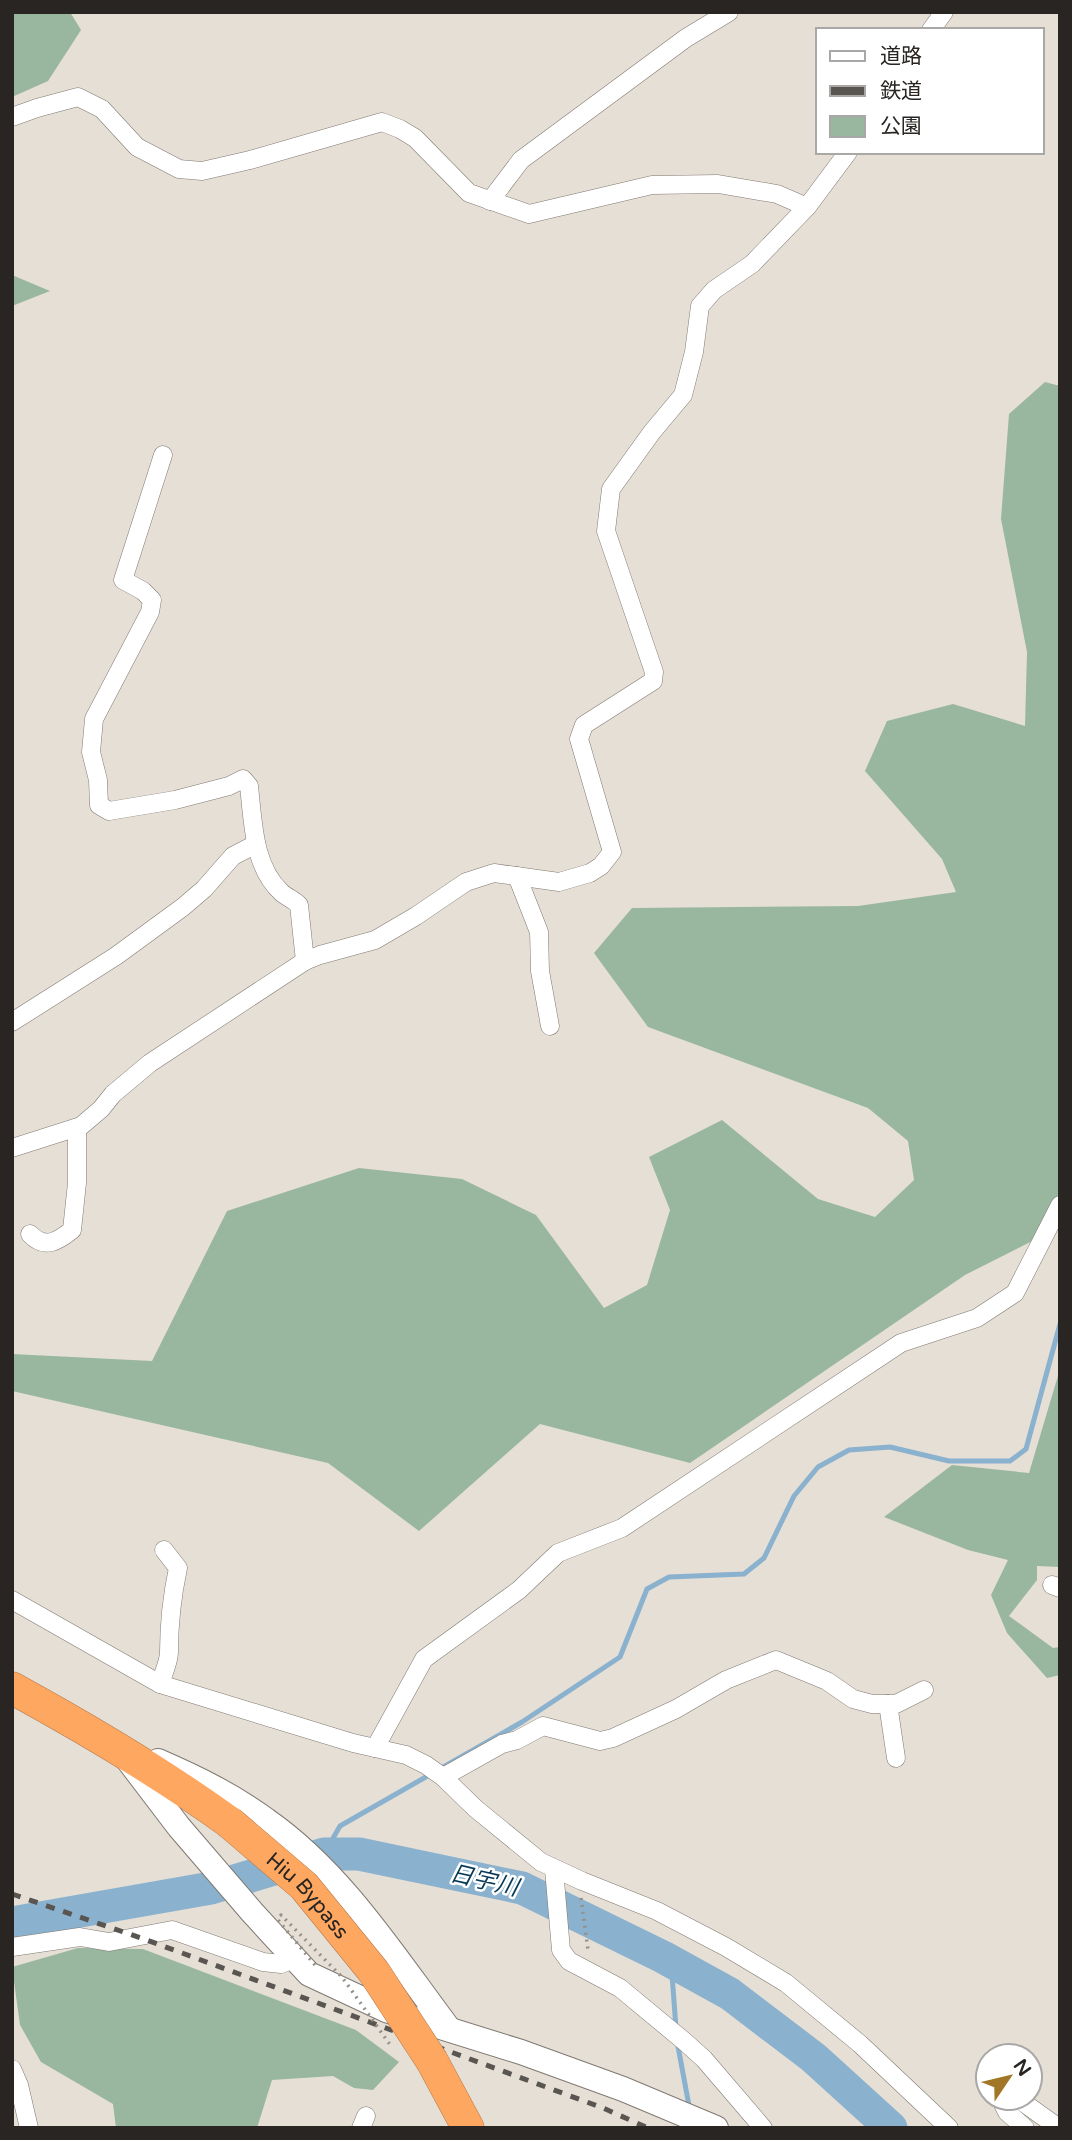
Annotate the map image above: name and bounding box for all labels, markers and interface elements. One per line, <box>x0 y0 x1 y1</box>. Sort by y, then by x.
legend <box>816 28 1044 154</box>
text: 道路 <box>880 44 922 69</box>
text: 鉄道 <box>880 79 922 104</box>
text: 公園 <box>880 114 922 139</box>
street label: Hiu Bypass <box>261 1847 354 1944</box>
water label: 日宇川 <box>447 1860 524 1903</box>
north arrow <box>974 2042 1044 2112</box>
text: N <box>1009 2055 1035 2080</box>

